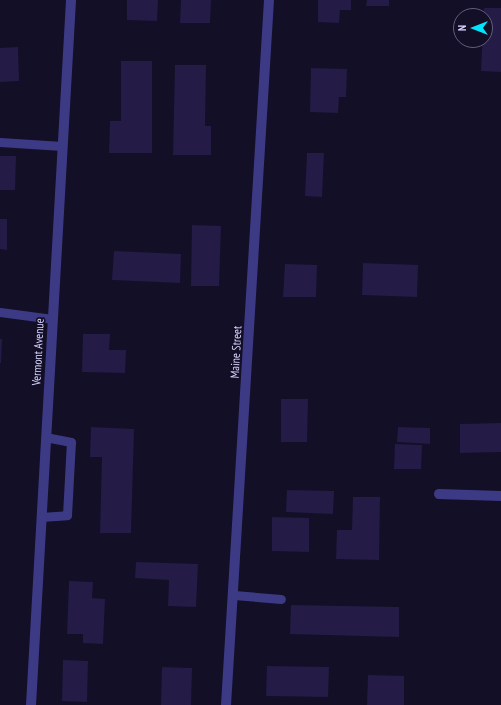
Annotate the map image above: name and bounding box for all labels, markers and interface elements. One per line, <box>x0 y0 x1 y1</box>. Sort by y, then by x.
north arrow <box>453 8 493 48</box>
text: N <box>455 25 469 31</box>
street label: Vermont Avenue <box>29 318 47 386</box>
street label: Maine Street <box>227 325 245 379</box>

